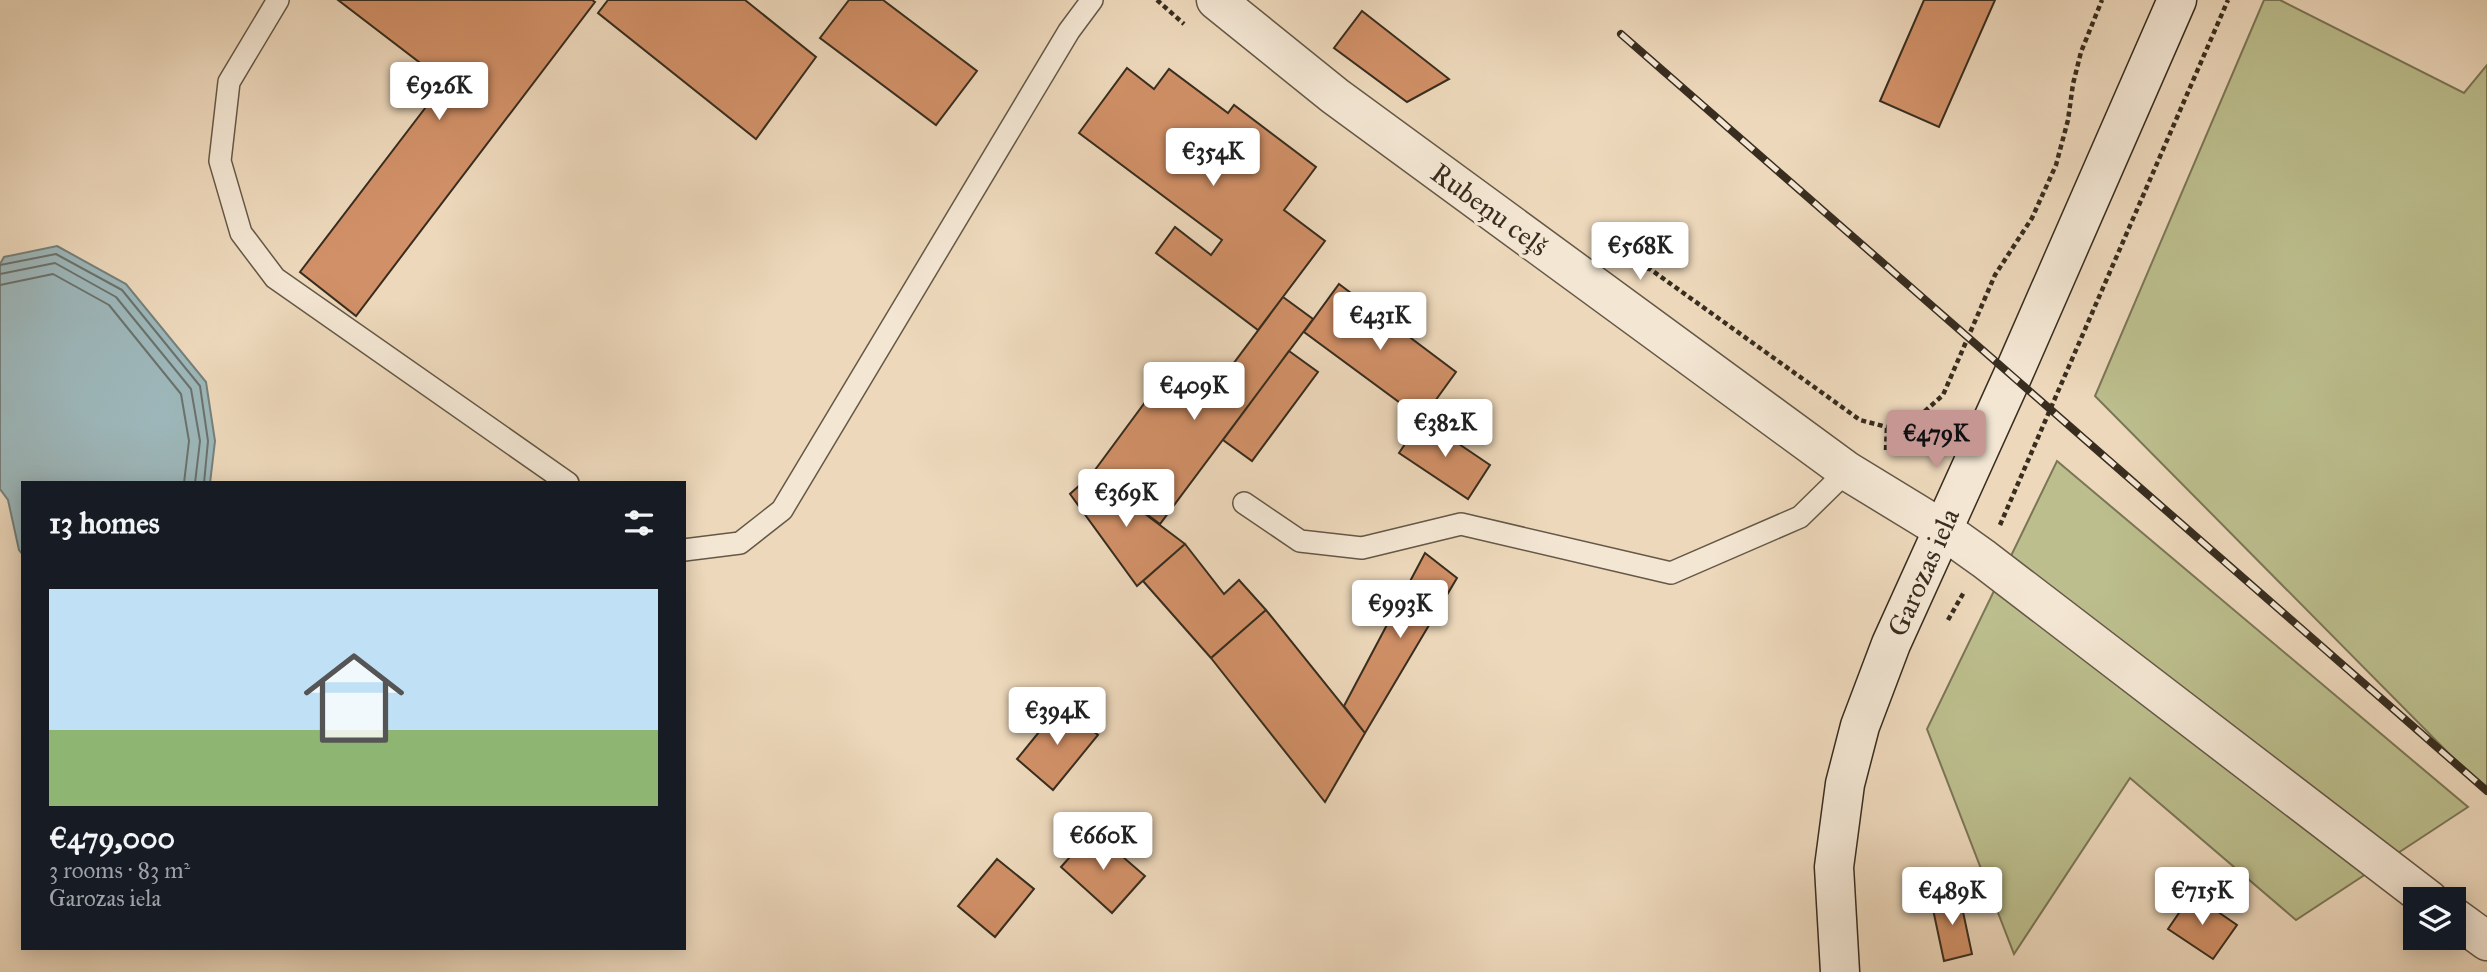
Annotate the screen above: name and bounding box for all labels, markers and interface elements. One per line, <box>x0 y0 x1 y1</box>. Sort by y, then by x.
pin: €926K <box>390 62 488 122</box>
text: €926K <box>406 71 472 99</box>
pin: €354K <box>1164 128 1262 188</box>
text: €354K <box>1182 137 1244 165</box>
street label: Rubeņu ceļš <box>1424 155 1555 264</box>
pin: €568K <box>1591 222 1689 282</box>
text: €568K <box>1608 231 1672 259</box>
pin: €431K <box>1331 292 1429 352</box>
text: €431K <box>1349 301 1411 329</box>
pin: €409K <box>1145 362 1243 422</box>
text: €409K <box>1160 371 1228 399</box>
pin: €382K <box>1396 400 1494 459</box>
text: €382K <box>1413 408 1477 436</box>
pin: €479K <box>1887 410 1985 470</box>
text: €479K <box>1903 419 1969 447</box>
pin: €369K <box>1077 470 1175 529</box>
text: €369K <box>1094 478 1158 506</box>
street label: Garozas iela <box>1880 503 1967 642</box>
icon: filters <box>620 504 658 542</box>
text: 13 homes <box>49 505 160 541</box>
pin: €993K <box>1351 580 1449 640</box>
text: €993K <box>1368 589 1432 617</box>
icon: home <box>291 635 417 761</box>
pin: €394K <box>1008 688 1106 747</box>
text: €394K <box>1025 696 1089 724</box>
pin: €660K <box>1054 812 1152 872</box>
text: €479,000 <box>49 820 175 856</box>
text: €660K <box>1069 821 1137 849</box>
text: 3 rooms · 83 m² <box>49 856 190 884</box>
pin: €489K <box>1903 867 2001 927</box>
pin: €715K <box>2153 867 2251 927</box>
text: €489K <box>1918 876 1986 904</box>
text: €715K <box>2171 876 2233 904</box>
text: Garozas iela <box>49 884 161 912</box>
map controls <box>2403 887 2466 950</box>
button: layers <box>2403 887 2466 950</box>

